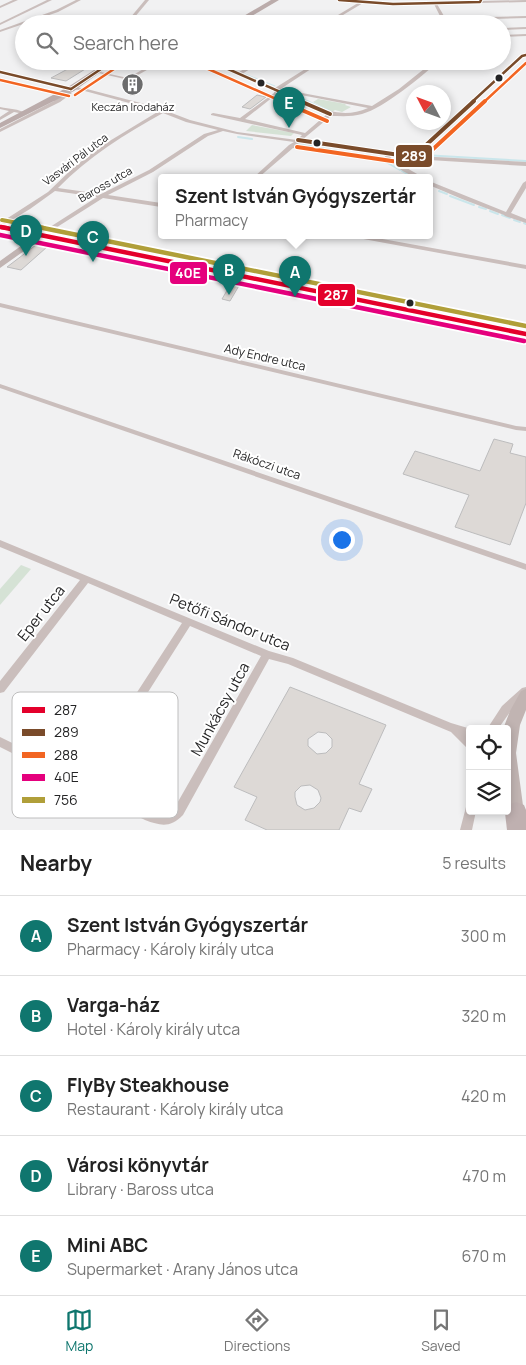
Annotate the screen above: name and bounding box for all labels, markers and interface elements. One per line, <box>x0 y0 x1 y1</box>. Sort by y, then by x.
search box <box>15 15 511 70</box>
icon: search <box>33 29 61 57</box>
text: Search here <box>73 30 179 56</box>
building icon: Keczán Irodaház <box>121 73 145 97</box>
unlabelled marker <box>494 73 504 83</box>
unlabelled marker <box>256 78 266 88</box>
north arrow <box>406 85 451 130</box>
pin: E <box>273 87 305 128</box>
place label: Keczán Irodaház <box>92 99 175 114</box>
street label: Vasvári Pál utca <box>39 130 111 188</box>
unlabelled marker <box>312 138 322 148</box>
line badge: 289 <box>395 144 433 168</box>
text: 289 <box>401 146 427 165</box>
street label: Baross utca <box>75 163 135 205</box>
popup <box>158 174 433 239</box>
text: Szent István Gyógyszertár <box>175 183 416 209</box>
text: Pharmacy <box>175 209 248 231</box>
pin: D <box>10 215 42 256</box>
pin: C <box>77 221 109 262</box>
pin: B <box>213 254 245 295</box>
pin: A <box>279 256 311 297</box>
line badge: 40E <box>169 261 208 285</box>
text: 40E <box>175 263 201 282</box>
line badge: 287 <box>317 283 356 307</box>
text: 287 <box>324 285 348 304</box>
unlabelled marker <box>405 298 415 308</box>
street label: Ady Endre utca <box>223 339 307 375</box>
street label: Rákóczi utca <box>231 445 303 483</box>
your location <box>329 527 355 553</box>
street label: Eper utca <box>12 581 70 645</box>
street label: Petőfi Sándor utca <box>167 588 293 656</box>
street label: Munkácsy utca <box>186 658 254 760</box>
legend <box>12 692 178 818</box>
text: 287 <box>54 700 77 719</box>
text: 289 <box>54 722 79 741</box>
map controls <box>466 725 511 815</box>
button: locate <box>466 725 511 770</box>
text: 288 <box>54 745 78 764</box>
text: 40E <box>54 767 79 786</box>
button: layers <box>466 770 511 815</box>
text: 756 <box>54 790 78 809</box>
text: Nearby <box>20 849 92 877</box>
text: 5 results <box>442 852 506 874</box>
text: Szent István Gyógyszertár <box>67 912 308 938</box>
text: A <box>31 925 41 947</box>
text: 300 m <box>461 925 506 947</box>
text: Pharmacy · Károly király utca <box>67 938 274 960</box>
text: Varga-ház <box>67 992 160 1018</box>
text: B <box>31 1005 41 1027</box>
text: 320 m <box>462 1005 506 1027</box>
text: Hotel · Károly király utca <box>67 1018 240 1040</box>
text: FlyBy Steakhouse <box>67 1072 229 1098</box>
text: C <box>30 1085 42 1107</box>
text: 420 m <box>461 1085 506 1107</box>
text: Restaurant · Károly király utca <box>67 1098 283 1120</box>
text: Városi könyvtár <box>67 1152 209 1178</box>
text: D <box>30 1165 42 1187</box>
text: 470 m <box>462 1165 506 1187</box>
text: Library · Baross utca <box>67 1178 214 1200</box>
text: Mini ABC <box>67 1232 148 1258</box>
text: E <box>31 1245 41 1267</box>
text: 670 m <box>462 1245 506 1267</box>
text: Supermarket · Arany János utca <box>67 1258 298 1280</box>
tab: Map <box>65 1306 93 1355</box>
tab: Directions <box>224 1306 290 1355</box>
tab: Saved <box>421 1306 461 1355</box>

